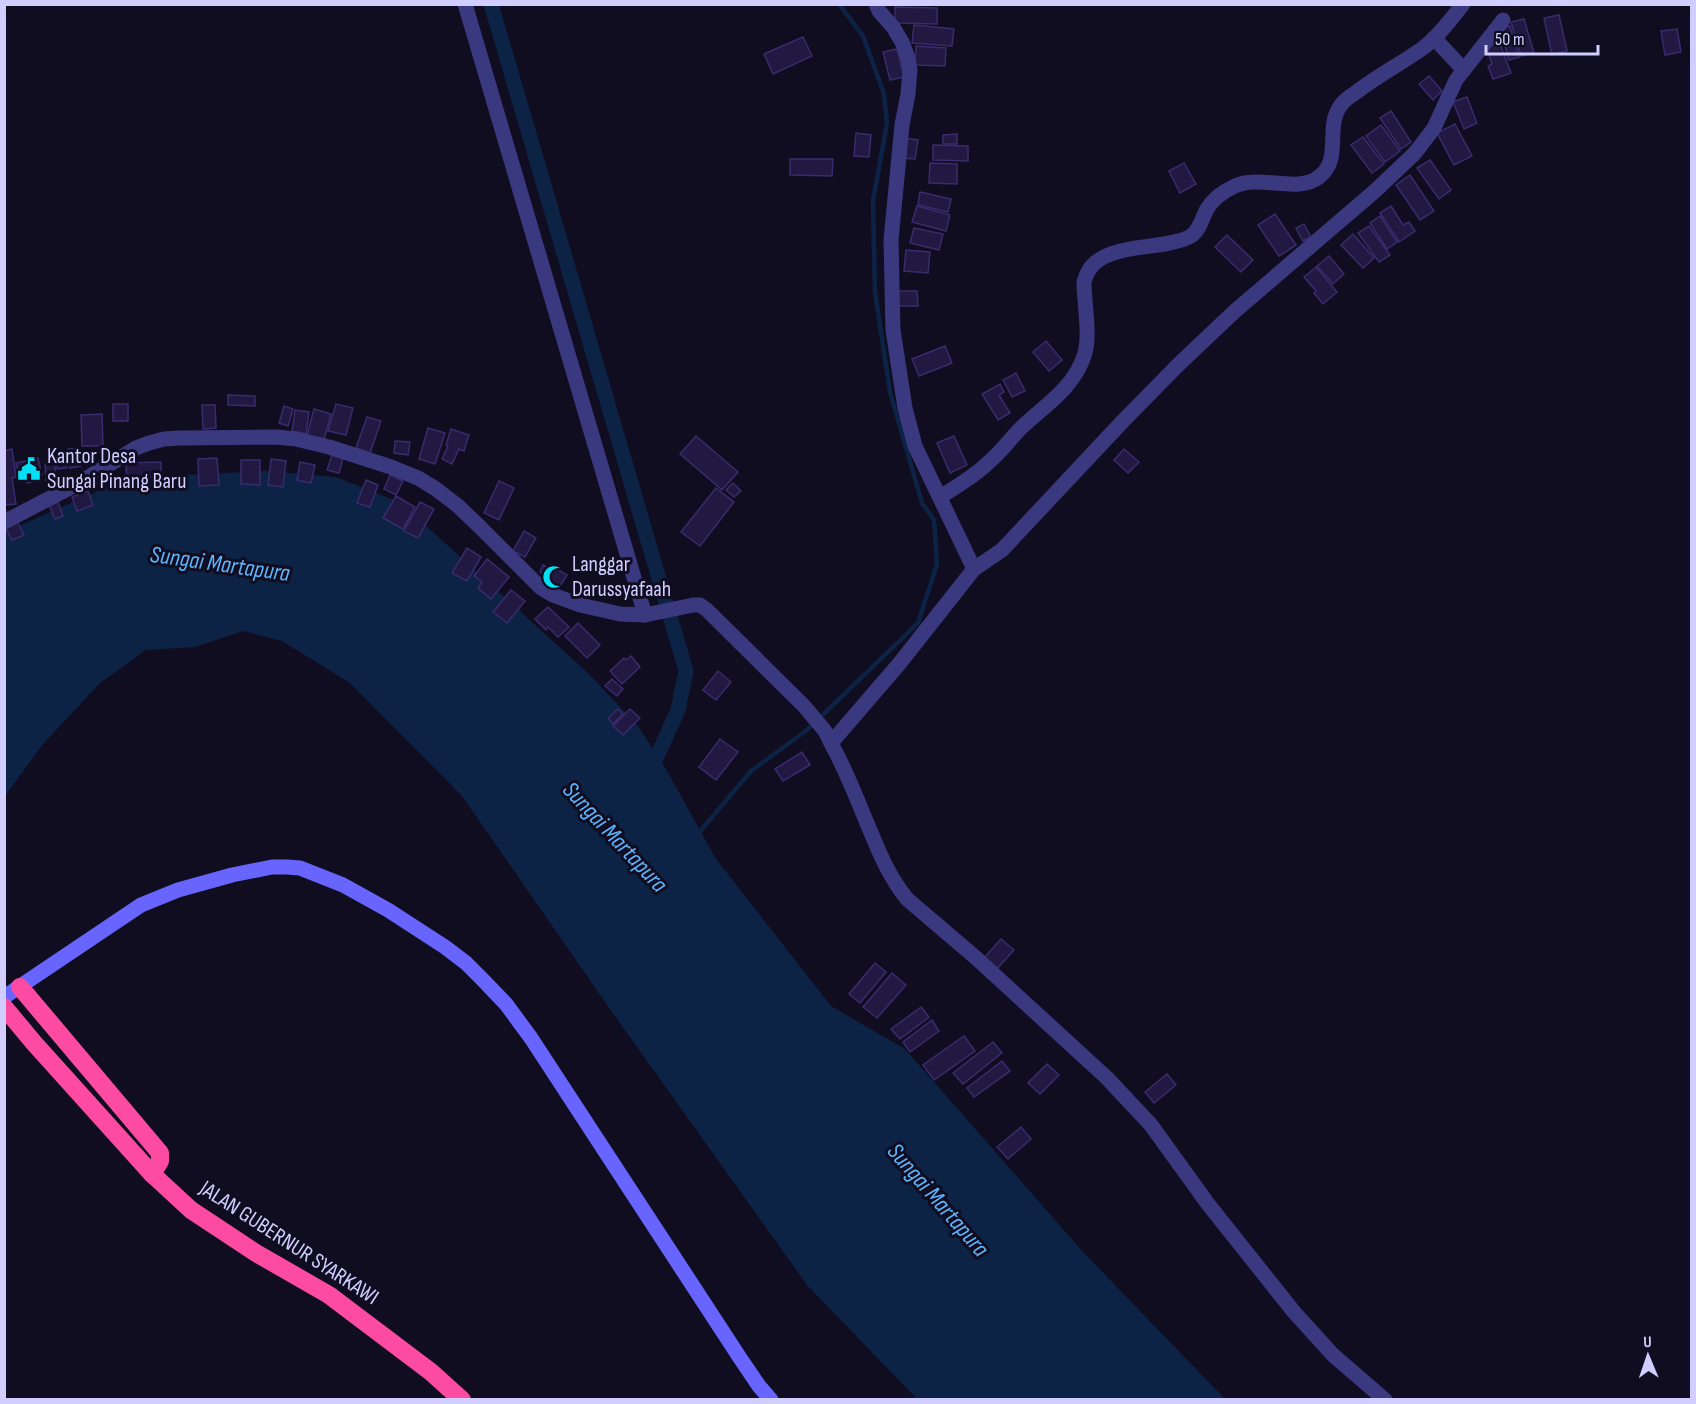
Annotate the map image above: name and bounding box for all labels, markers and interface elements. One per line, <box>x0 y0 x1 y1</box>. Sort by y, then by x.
scale bar <box>1486 18 1598 56</box>
text: 50 m <box>1495 29 1525 50</box>
place label: Kantor Desa Sungai Pinang Baru <box>47 443 186 495</box>
public building icon: Kantor Desa Sungai Pinang Baru <box>16 456 42 482</box>
water label: Sungai Martapura <box>148 540 292 588</box>
place label: Langgar Darussyafaah <box>572 551 671 603</box>
mosque icon: Langgar Darussyafaah <box>541 564 567 590</box>
water label: Sungai Martapura <box>556 776 674 899</box>
water label: Sungai Martapura <box>881 1137 995 1263</box>
street label: JALAN GUBERNUR SYARKAWI <box>194 1174 384 1311</box>
north arrow <box>1618 1326 1678 1386</box>
text: U <box>1643 1333 1652 1352</box>

